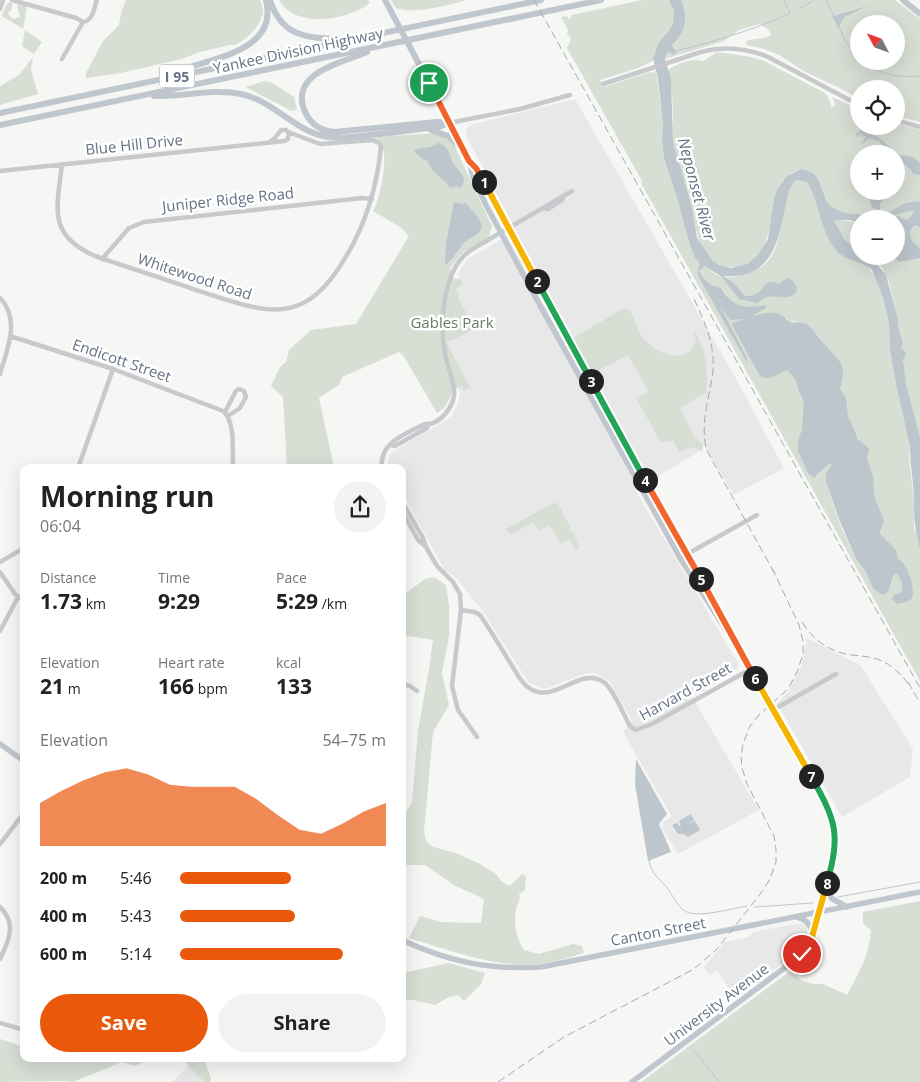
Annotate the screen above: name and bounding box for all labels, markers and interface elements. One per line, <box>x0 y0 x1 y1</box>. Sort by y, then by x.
north arrow <box>850 15 905 70</box>
map controls <box>850 15 905 265</box>
street label: Yankee Division Highway <box>211 22 385 78</box>
pin <box>408 62 450 104</box>
road number: I 95 <box>160 64 194 88</box>
icon: arrive <box>415 69 443 97</box>
button: locate <box>850 80 905 135</box>
street label: Blue Hill Drive <box>84 129 184 159</box>
water label: Neponset River <box>673 135 721 244</box>
button: + <box>850 145 905 200</box>
pin: 1 <box>472 170 496 194</box>
text: 1 <box>480 173 489 192</box>
street label: Juniper Ridge Road <box>159 182 295 216</box>
button: − <box>850 210 905 265</box>
street label: Whitewood Road <box>135 248 255 304</box>
pin: 2 <box>524 268 550 294</box>
text: 2 <box>533 272 542 291</box>
park label: Gables Park <box>410 312 494 332</box>
street label: Endicott Street <box>70 334 174 386</box>
pin: 3 <box>578 368 604 394</box>
text: 3 <box>587 372 596 391</box>
pin: 4 <box>632 468 658 492</box>
text: 4 <box>641 471 650 490</box>
text: Morning run <box>40 477 214 515</box>
button: share <box>334 481 386 533</box>
text: 06:04 <box>40 515 81 537</box>
pin: 5 <box>688 566 714 592</box>
text: Distance <box>40 568 96 587</box>
text: Time <box>158 568 190 587</box>
text: Pace <box>276 568 307 587</box>
text: 5 <box>697 570 706 589</box>
text: 1.73 <box>40 587 82 615</box>
text: 9:29 <box>158 587 200 615</box>
text: 5:29 <box>276 587 318 615</box>
text: km <box>82 594 106 613</box>
text: /km <box>318 594 347 613</box>
text: Elevation <box>40 653 99 672</box>
text: Heart rate <box>158 653 225 672</box>
text: kcal <box>276 653 301 672</box>
street label: Harvard Street <box>635 657 735 725</box>
pin: 6 <box>742 666 768 690</box>
text: 6 <box>751 669 760 688</box>
text: 21 <box>40 672 64 700</box>
text: 166 <box>158 672 194 700</box>
text: 133 <box>276 672 312 700</box>
text: m <box>64 679 81 698</box>
text: bpm <box>194 679 228 698</box>
text: Elevation <box>40 729 108 751</box>
text: 54–75 m <box>322 729 386 751</box>
pin: 7 <box>798 764 824 788</box>
text: 7 <box>807 767 816 786</box>
text: 200 m <box>40 867 87 889</box>
text: 5:46 <box>120 867 152 889</box>
pin: 8 <box>814 870 840 896</box>
text: 8 <box>823 874 832 893</box>
text: 400 m <box>40 905 87 927</box>
text: 5:43 <box>120 905 152 927</box>
street label: Canton Street <box>609 912 707 950</box>
pin <box>781 933 823 975</box>
icon: check <box>788 940 816 968</box>
text: 600 m <box>40 943 87 965</box>
text: 5:14 <box>120 943 152 965</box>
street label: University Avenue <box>660 958 772 1050</box>
button: Save <box>40 994 208 1052</box>
button: Share <box>218 994 386 1052</box>

